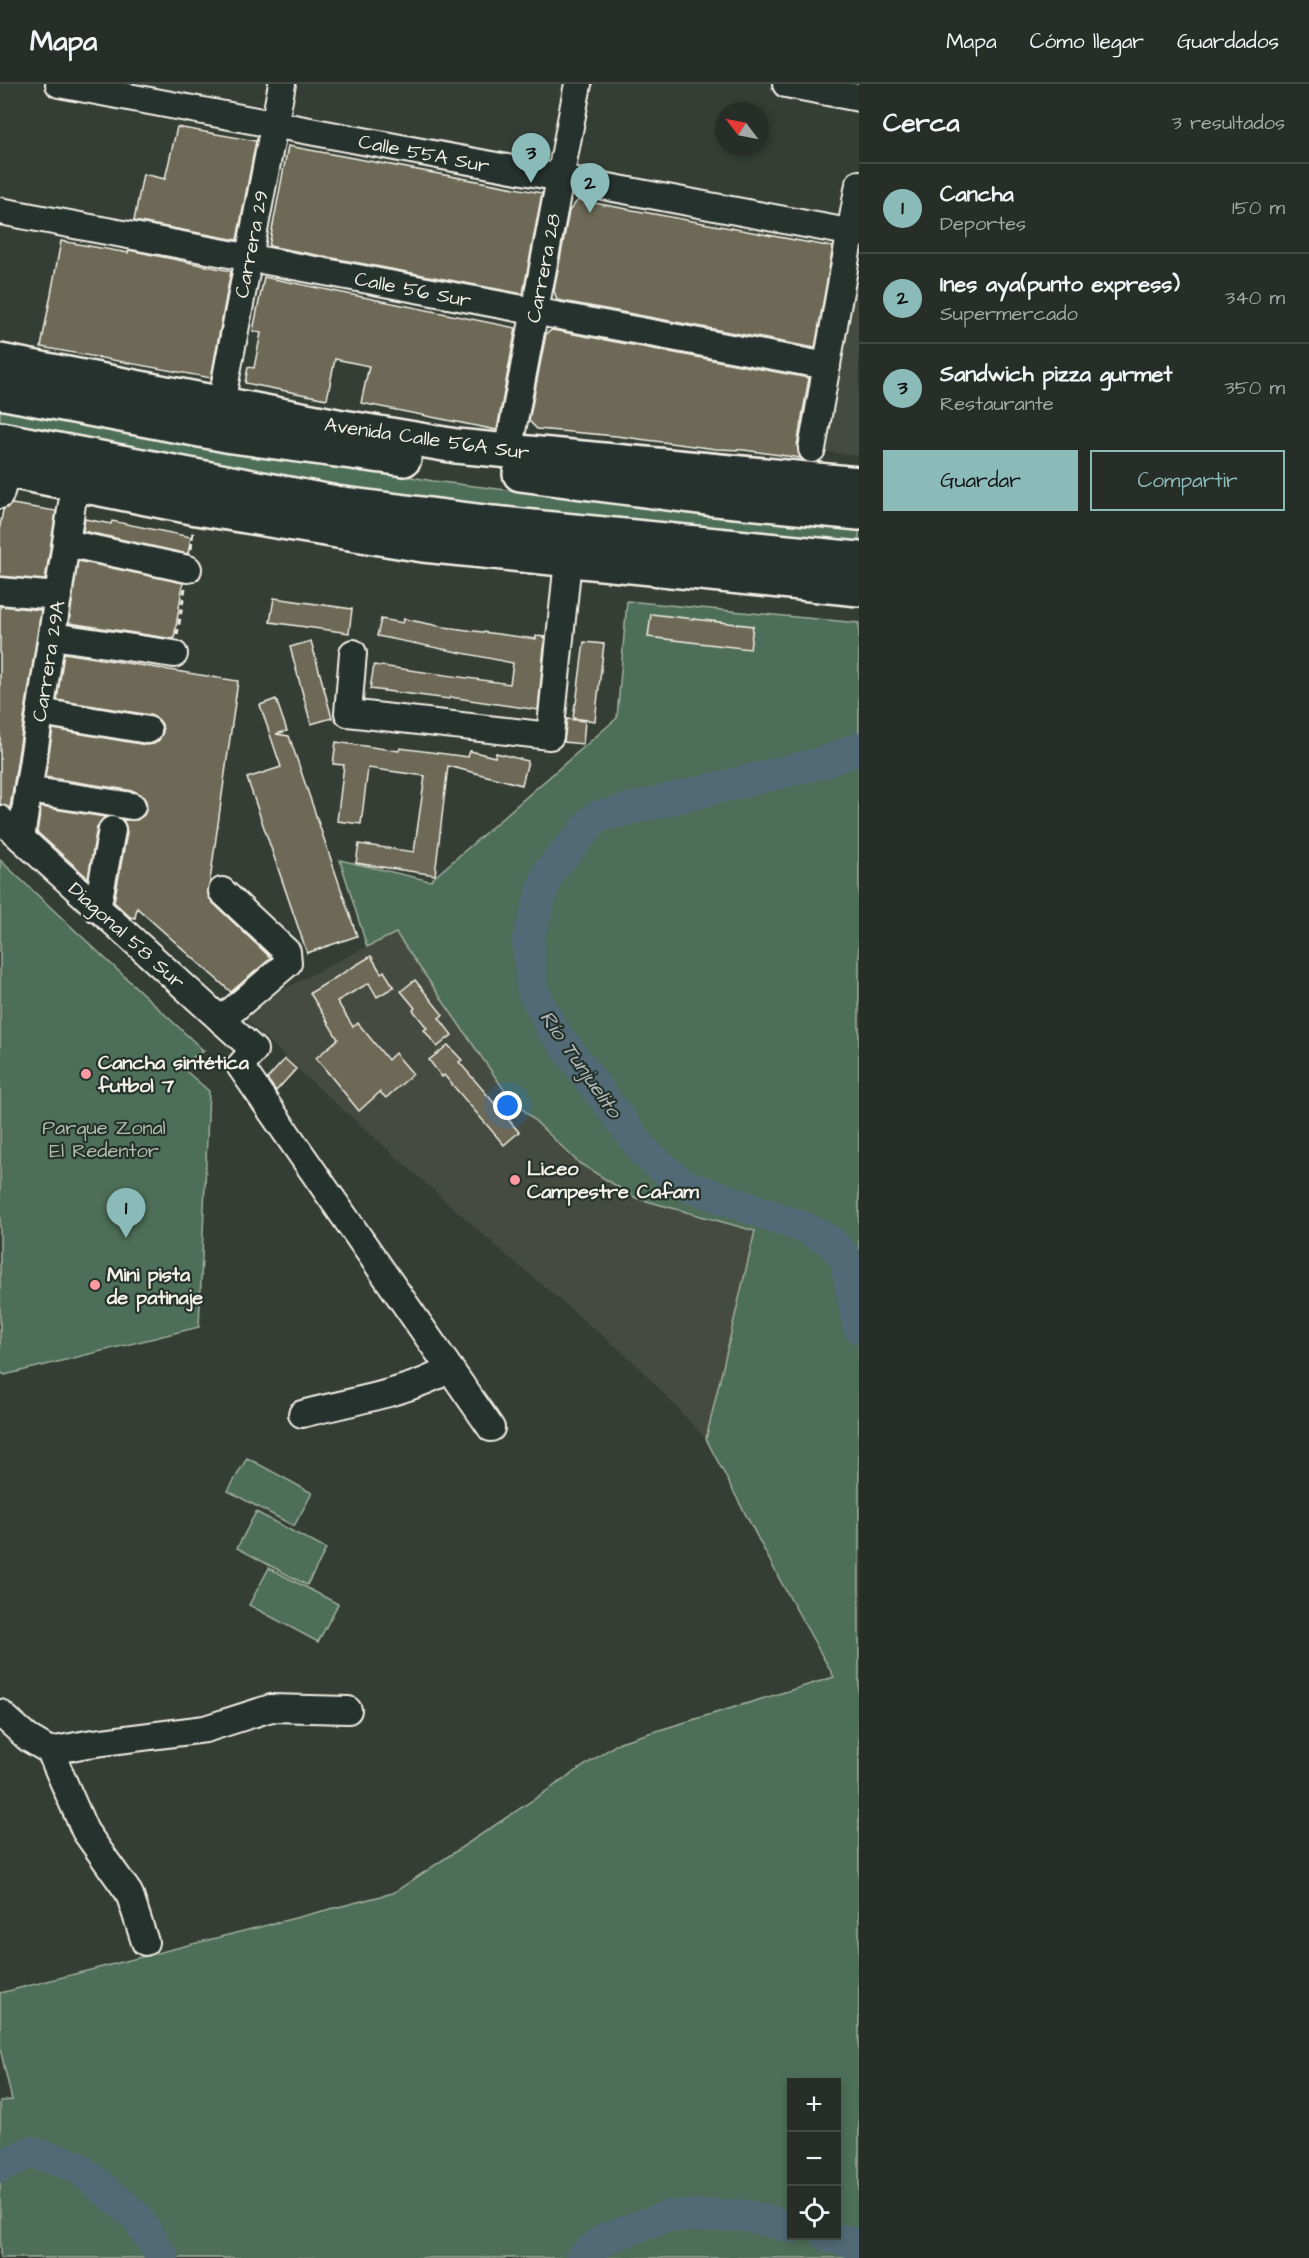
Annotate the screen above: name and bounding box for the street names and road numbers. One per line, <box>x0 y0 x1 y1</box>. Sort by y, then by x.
street label: Calle 55A Sur <box>356 128 492 180</box>
street label: Carrera 29 <box>228 188 276 300</box>
street label: Carrera 28 <box>520 211 568 325</box>
street label: Calle 56 Sur <box>352 265 473 315</box>
street label: Avenida Calle 56A Sur <box>323 411 531 467</box>
street label: Carrera 29A <box>26 598 72 724</box>
street label: Diagonal 58 Sur <box>61 876 191 996</box>

